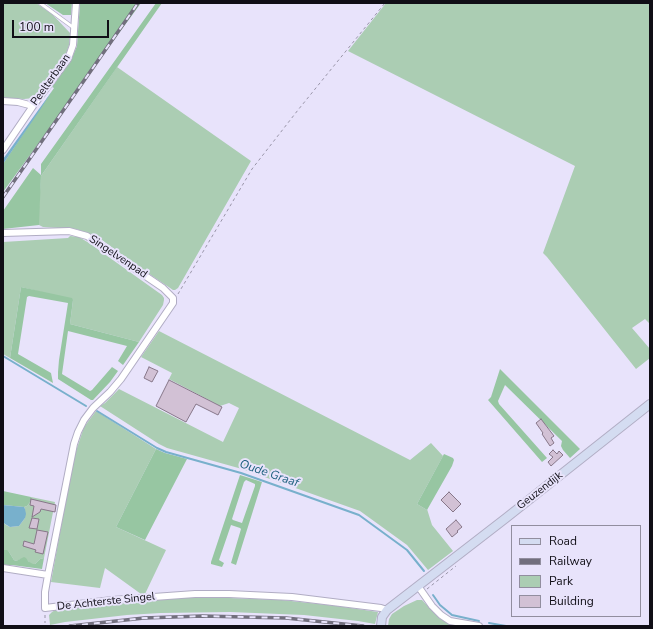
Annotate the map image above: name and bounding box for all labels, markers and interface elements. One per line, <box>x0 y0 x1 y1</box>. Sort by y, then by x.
scale bar <box>14 12 111 38</box>
text: 100 m <box>19 19 54 35</box>
street label: Peelterbaan <box>29 52 73 108</box>
street label: Singelvenpad <box>86 233 150 281</box>
water label: Oude Graaf <box>237 457 301 491</box>
street label: Geuzendijk <box>515 469 565 513</box>
legend <box>511 525 641 617</box>
text: Road <box>549 533 577 549</box>
text: Railway <box>549 553 592 569</box>
text: Park <box>549 573 573 589</box>
street label: De Achterste Singel <box>56 590 156 614</box>
text: Building <box>549 593 594 609</box>

